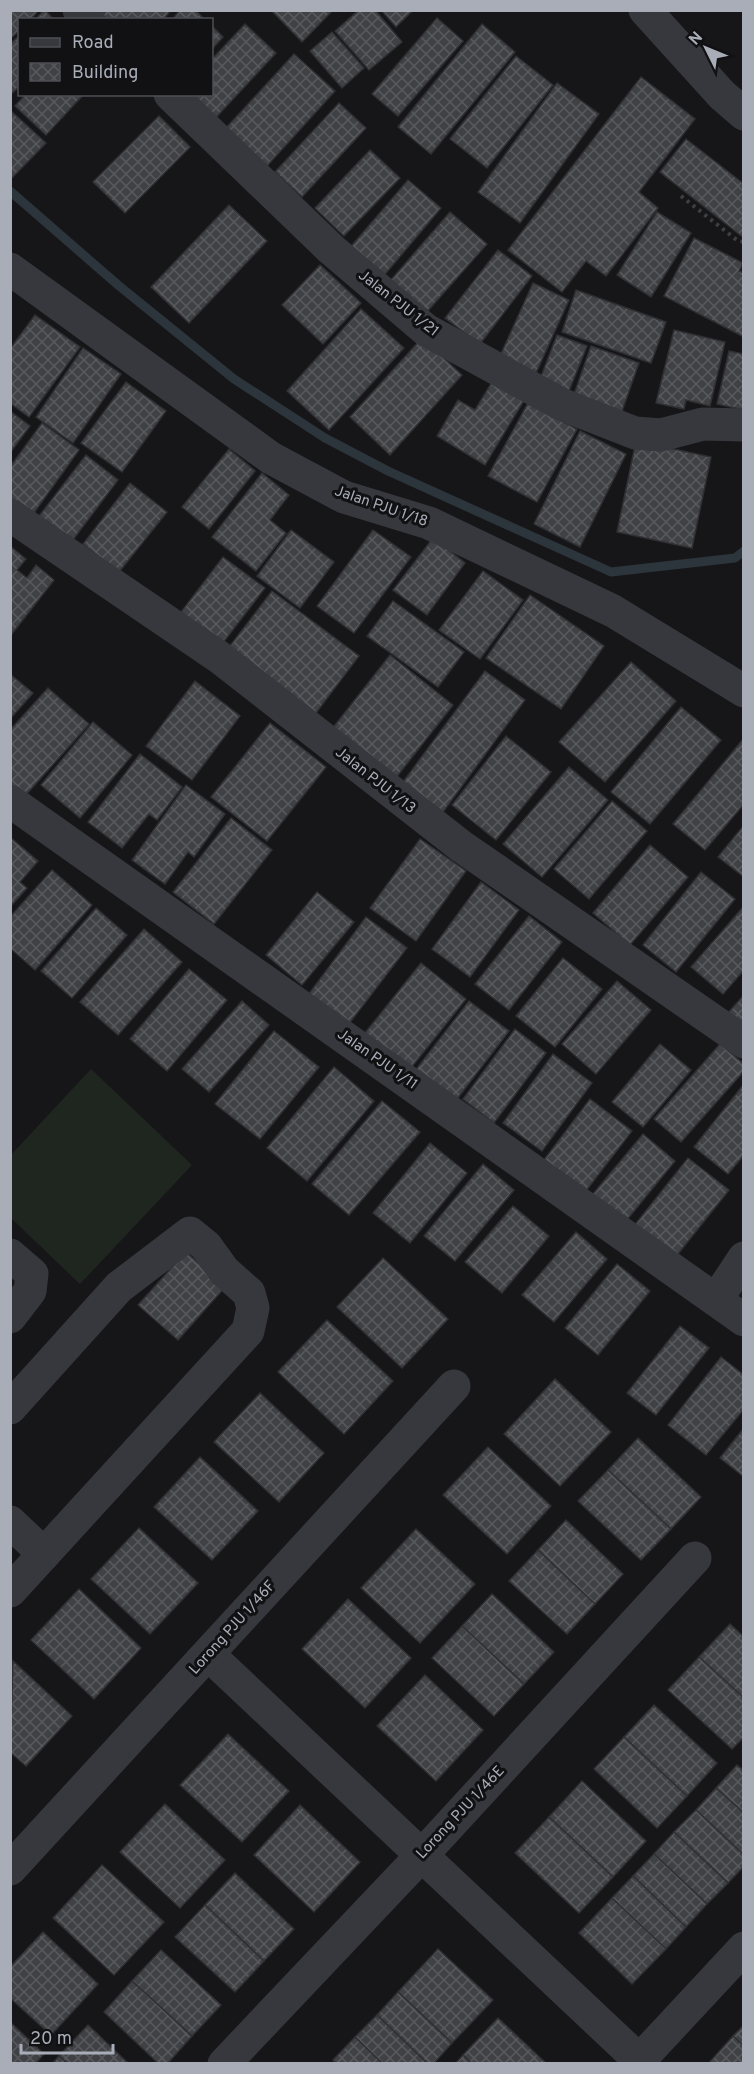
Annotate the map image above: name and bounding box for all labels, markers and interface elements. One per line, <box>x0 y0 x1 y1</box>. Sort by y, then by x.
legend <box>18 18 213 96</box>
north arrow <box>676 18 736 78</box>
text: N <box>685 28 708 50</box>
text: Road <box>72 32 114 55</box>
text: Building <box>72 62 138 85</box>
street label: Jalan PJU 1/21 <box>354 267 442 341</box>
street label: Jalan PJU 1/18 <box>332 482 430 532</box>
street label: Jalan PJU 1/13 <box>331 744 419 818</box>
street label: Jalan PJU 1/11 <box>333 1025 421 1095</box>
street label: Lorong PJU 1/46F <box>186 1577 280 1679</box>
street label: Lorong PJU 1/46E <box>413 1762 509 1864</box>
scale bar <box>21 2017 112 2055</box>
text: 20 m <box>30 2028 72 2051</box>

